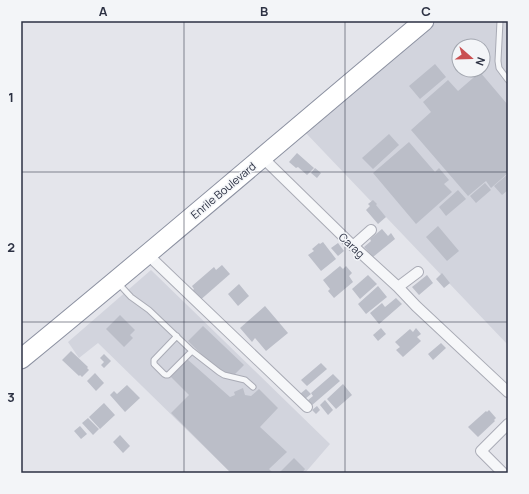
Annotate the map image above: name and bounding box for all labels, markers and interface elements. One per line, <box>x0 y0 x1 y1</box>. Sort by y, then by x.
text: A <box>99 2 108 20</box>
text: B <box>260 2 268 20</box>
text: C <box>421 2 431 20</box>
north arrow <box>451 38 491 78</box>
text: N <box>472 55 489 68</box>
text: 1 <box>8 88 14 106</box>
street label: Enrile Boulevard <box>187 158 259 222</box>
street label: Carag <box>336 229 368 261</box>
text: 2 <box>7 238 15 256</box>
text: 3 <box>7 388 15 406</box>

